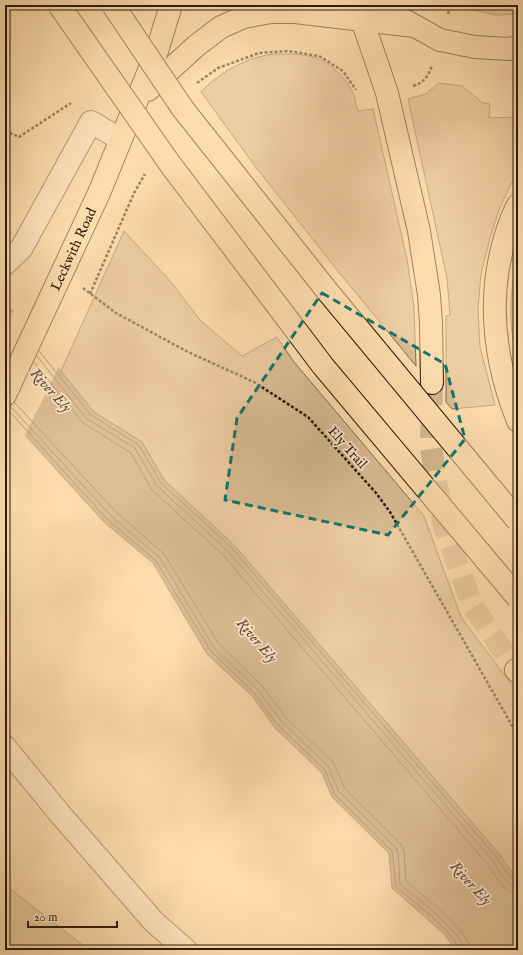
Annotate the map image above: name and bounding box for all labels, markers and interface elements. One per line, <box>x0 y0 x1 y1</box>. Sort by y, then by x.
street label: Leckwith Road <box>47 204 101 294</box>
water label: River Ely <box>26 364 76 417</box>
street label: Ely Trail <box>323 423 371 473</box>
water label: River Ely <box>232 614 282 667</box>
water label: River Ely <box>446 857 496 910</box>
scale bar <box>28 903 117 929</box>
text: 20 m <box>34 910 57 925</box>

